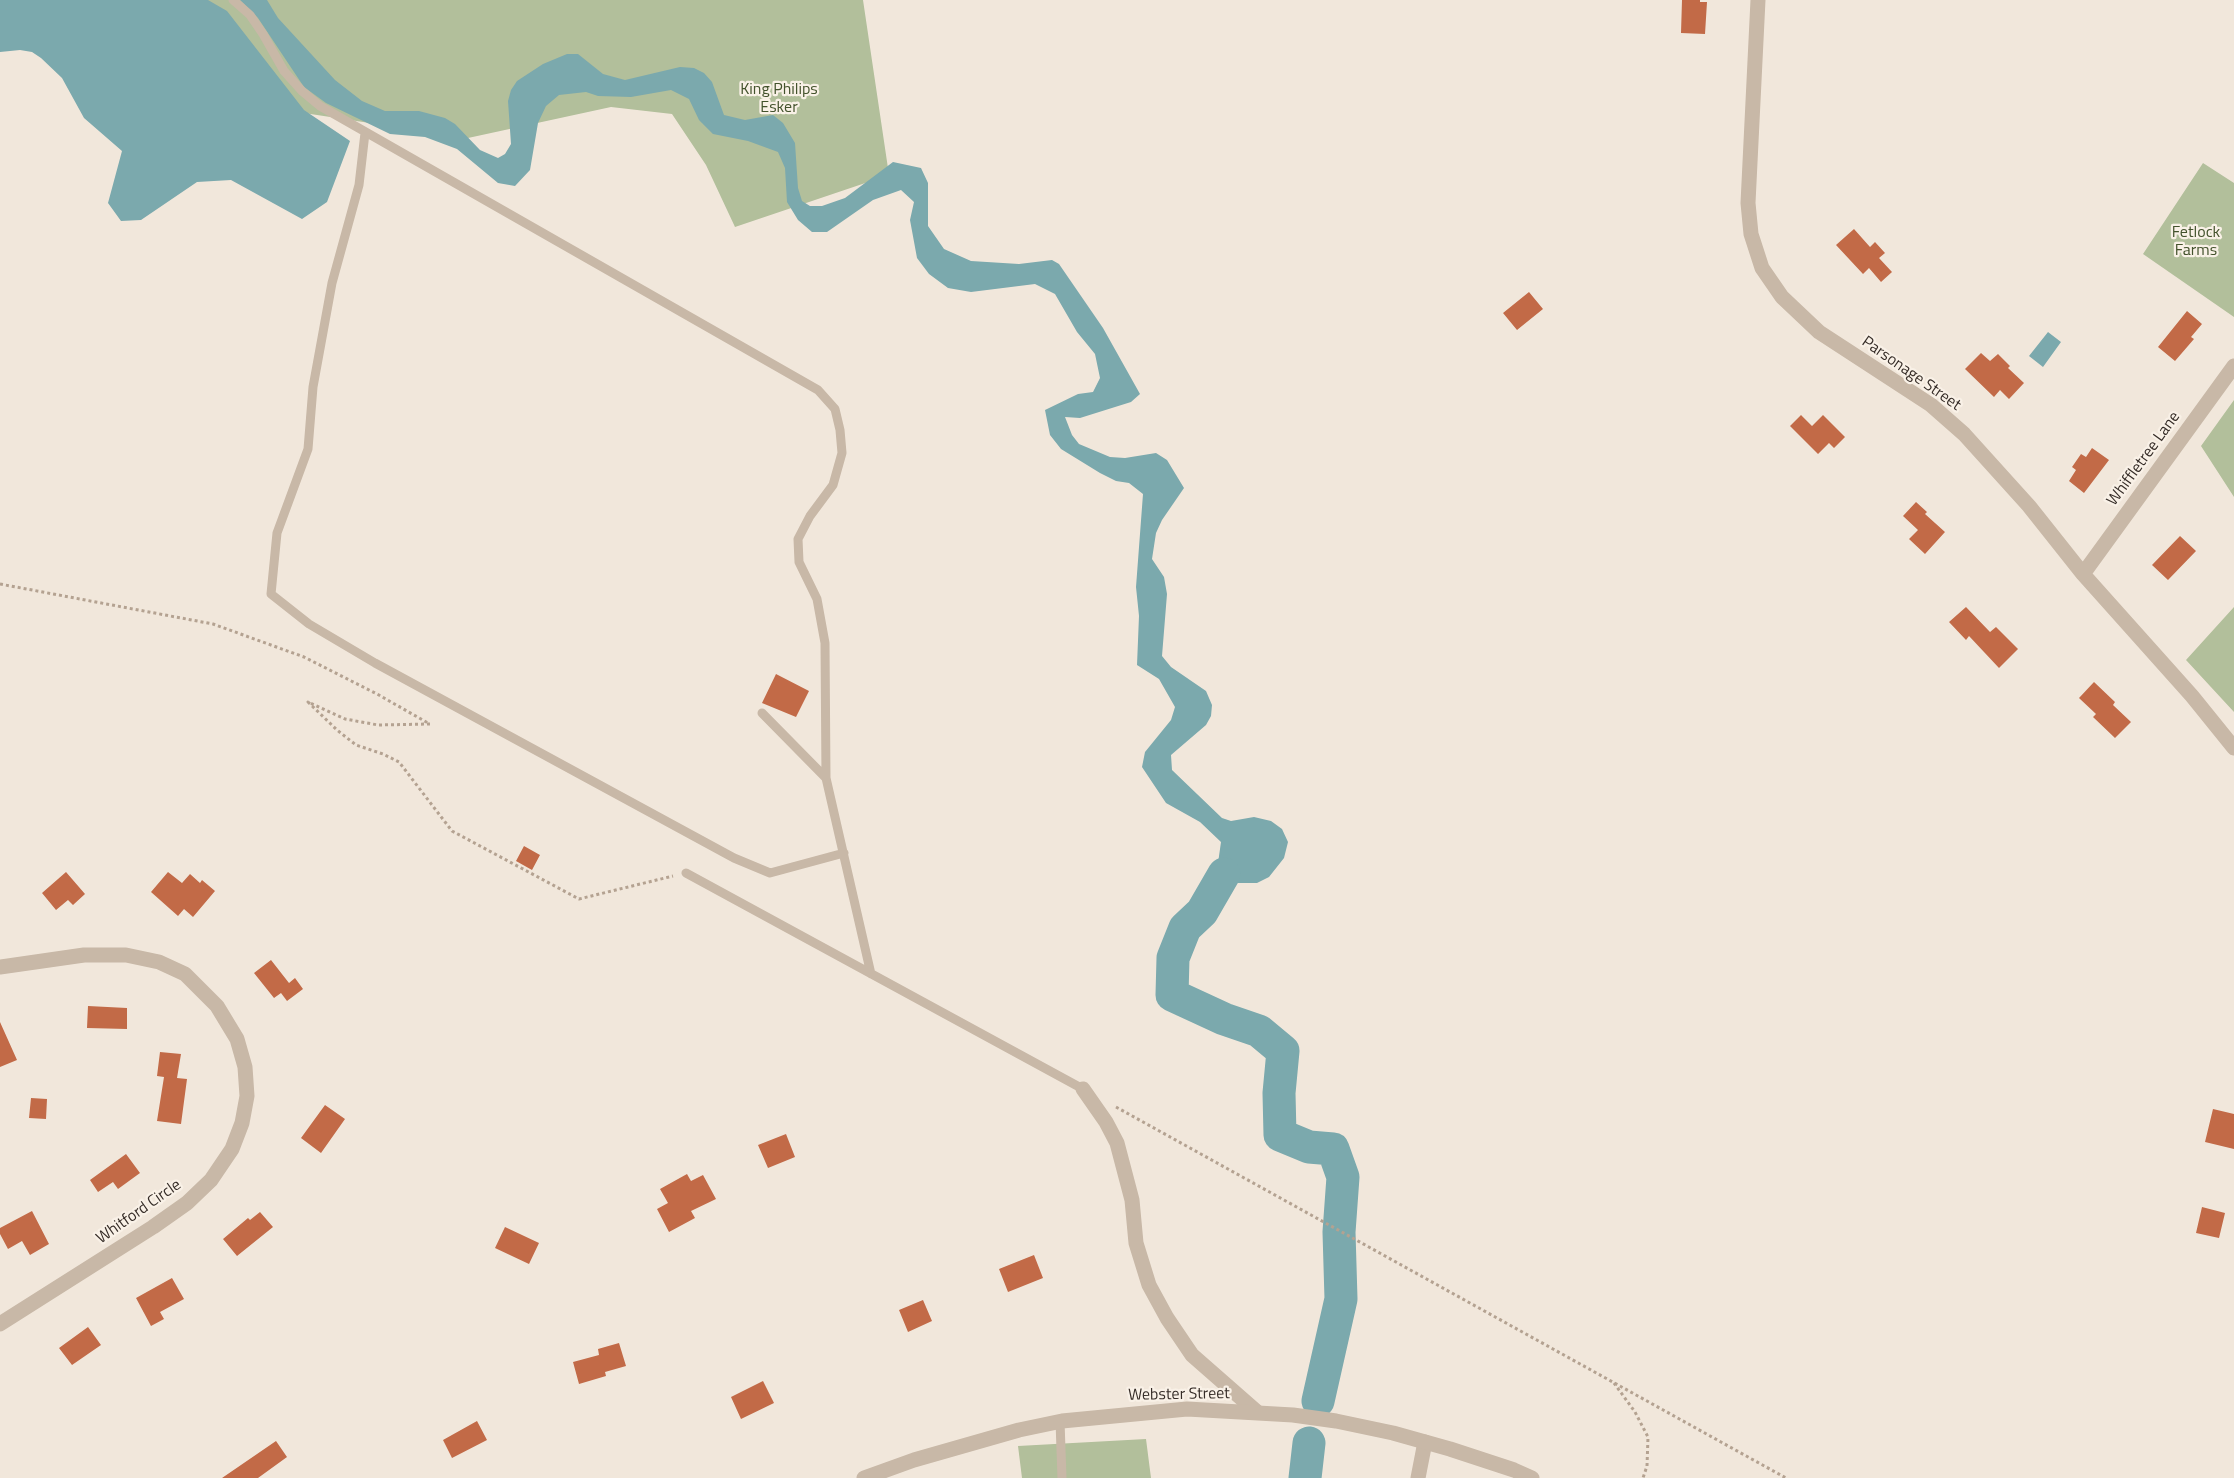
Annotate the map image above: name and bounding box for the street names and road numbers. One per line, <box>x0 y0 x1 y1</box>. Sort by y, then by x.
street label: Parsonage Street <box>1858 333 1964 415</box>
street label: Whiffletree Lane <box>2103 408 2185 510</box>
street label: Whitford Circle <box>93 1176 185 1248</box>
street label: Webster Street <box>1128 1385 1230 1405</box>

